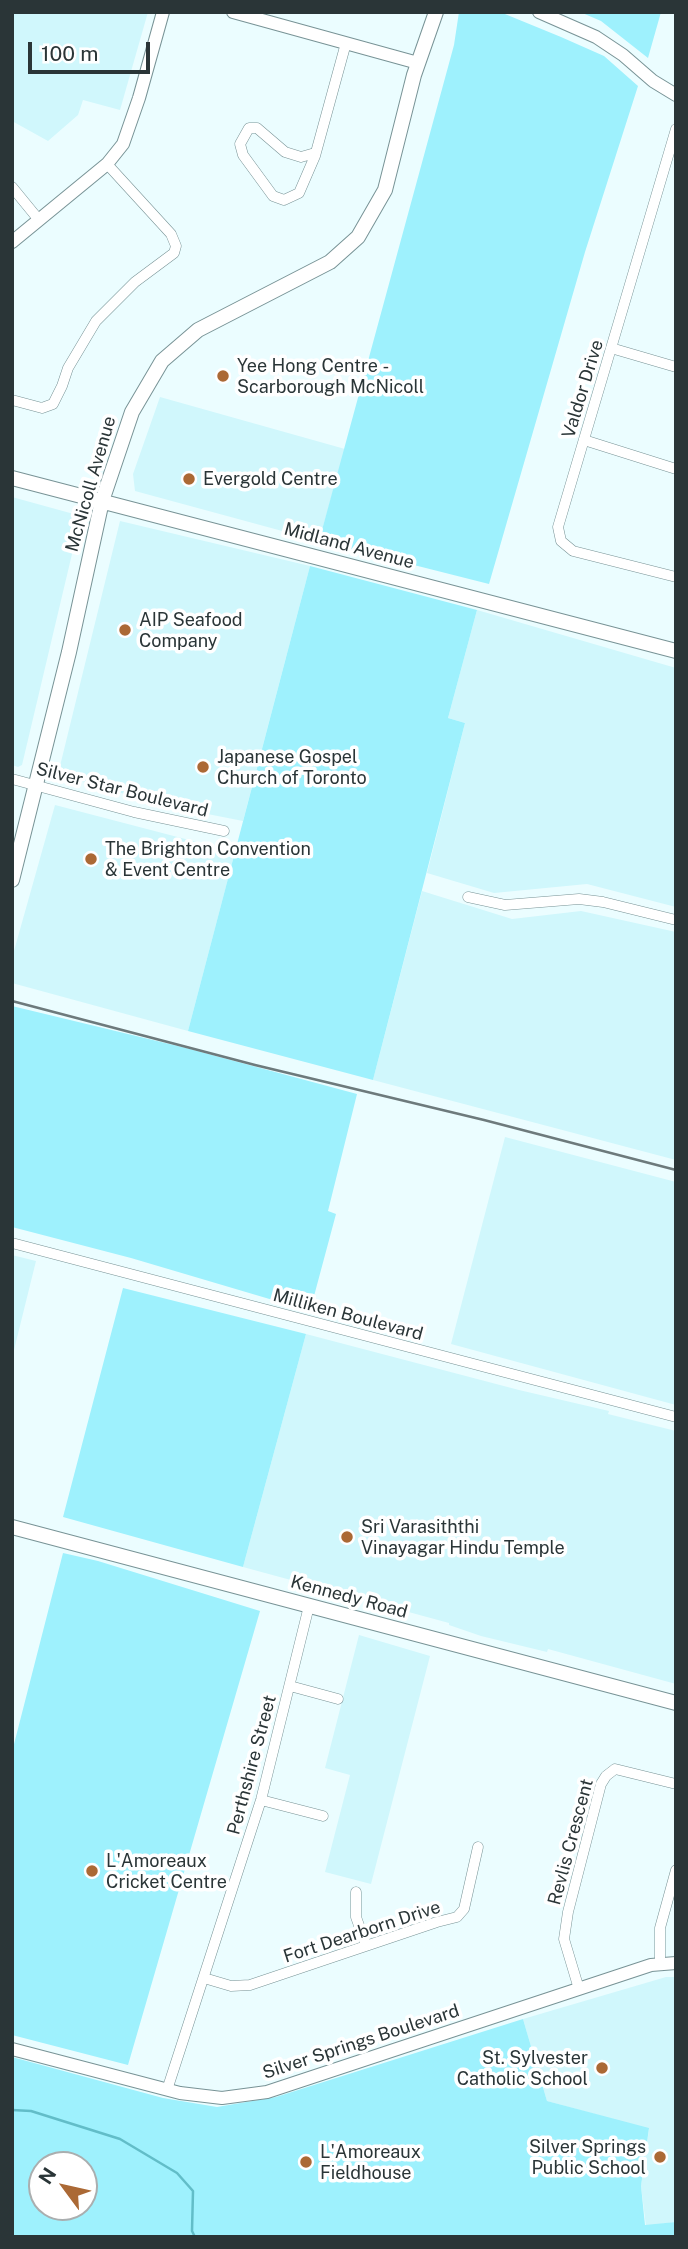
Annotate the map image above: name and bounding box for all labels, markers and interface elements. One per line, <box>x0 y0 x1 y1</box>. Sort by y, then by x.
scale bar <box>32 28 154 72</box>
text: 100 m <box>41 41 98 66</box>
street label: Valdor Drive <box>558 337 608 441</box>
place label: Yee Hong Centre - Scarborough McNicoll <box>237 355 424 398</box>
marker: Yee Hong Centre - Scarborough McNicoll <box>215 368 231 384</box>
street label: McNicoll Avenue <box>61 414 121 554</box>
place label: Evergold Centre <box>203 468 338 490</box>
marker: Evergold Centre <box>181 471 197 487</box>
street label: Midland Avenue <box>282 518 416 574</box>
place label: AIP Seafood Company <box>139 609 243 652</box>
marker: AIP Seafood Company <box>117 622 133 638</box>
place label: Japanese Gospel Church of Toronto <box>217 746 367 788</box>
street label: Silver Star Boulevard <box>34 758 210 822</box>
marker: Japanese Gospel Church of Toronto <box>195 759 211 775</box>
place label: The Brighton Convention & Event Centre <box>105 838 311 880</box>
marker: The Brighton Convention & Event Centre <box>83 851 99 867</box>
street label: Milliken Boulevard <box>271 1285 425 1345</box>
place label: Sri Varasiththi Vinayagar Hindu Temple <box>361 1516 565 1558</box>
marker: Sri Varasiththi Vinayagar Hindu Temple <box>339 1529 355 1545</box>
street label: Kennedy Road <box>288 1571 410 1623</box>
street label: Perthshire Street <box>223 1693 281 1837</box>
street label: Revlis Crescent <box>544 1777 598 1907</box>
place label: L'Amoreaux Cricket Centre <box>106 1850 227 1892</box>
marker: L'Amoreaux Cricket Centre <box>84 1863 100 1879</box>
street label: Fort Dearborn Drive <box>281 1896 443 1968</box>
street label: Silver Springs Boulevard <box>260 2000 462 2084</box>
place label: St. Sylvester Catholic School <box>457 2047 588 2090</box>
marker: St. Sylvester Catholic School <box>594 2060 610 2076</box>
place label: Silver Springs Public School <box>529 2136 646 2178</box>
place label: L'Amoreaux Fieldhouse <box>320 2141 421 2184</box>
marker: Silver Springs Public School <box>652 2149 668 2165</box>
north arrow <box>28 2151 98 2221</box>
marker: L'Amoreaux Fieldhouse <box>298 2154 314 2170</box>
text: N <box>34 2163 60 2188</box>

